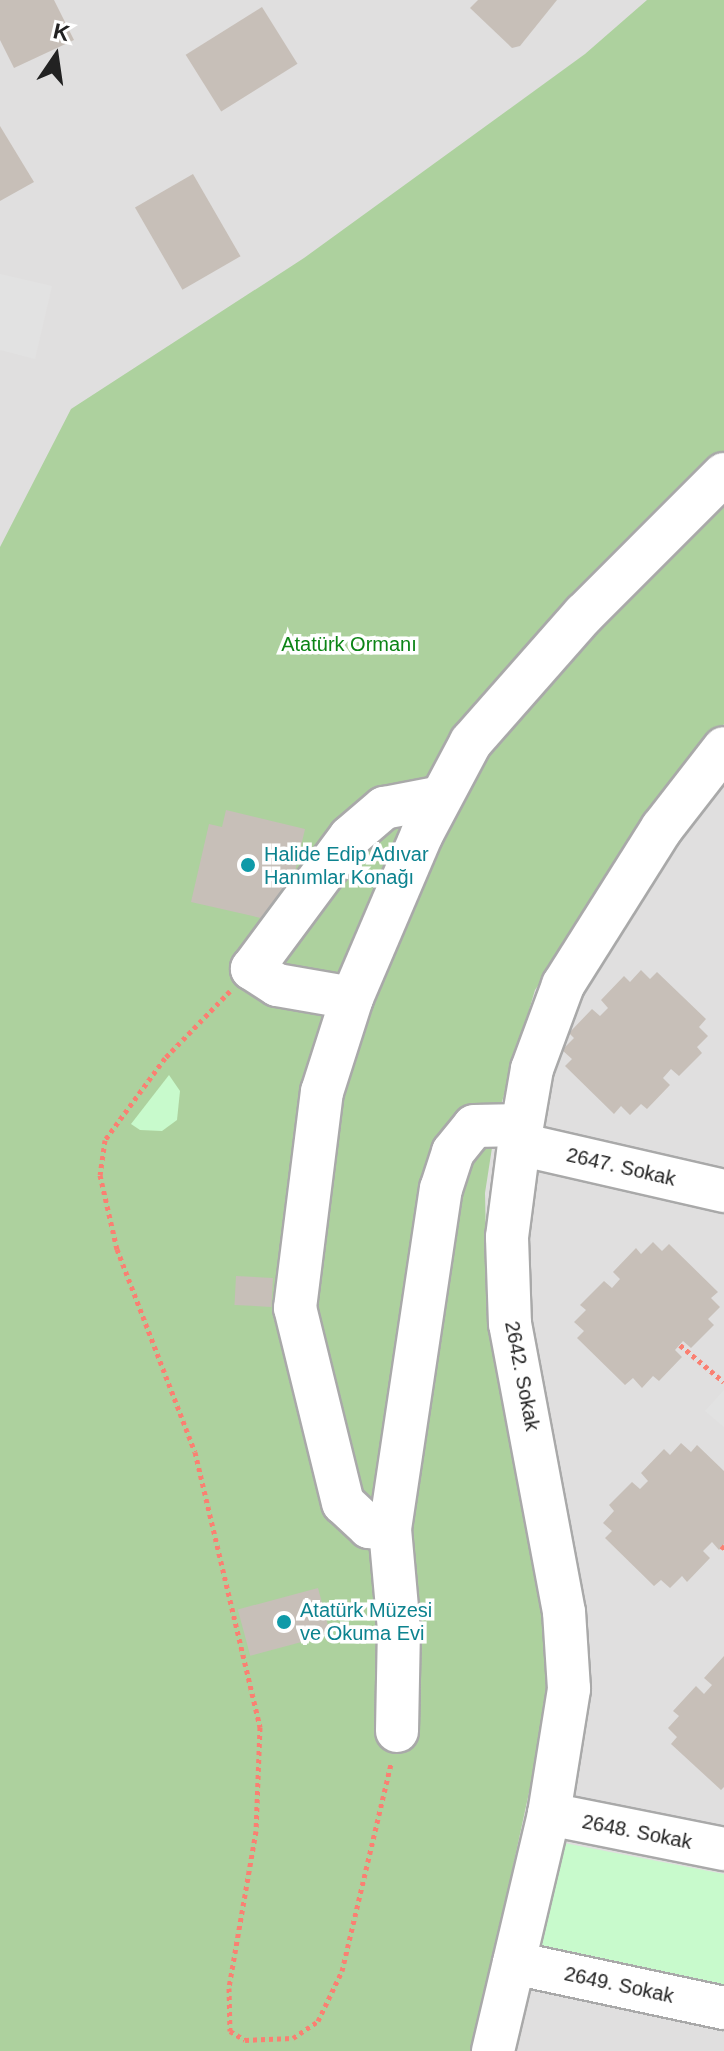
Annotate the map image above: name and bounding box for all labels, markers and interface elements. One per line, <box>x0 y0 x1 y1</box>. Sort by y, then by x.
north arrow <box>16 16 96 96</box>
text: K <box>51 18 72 46</box>
park label: Atatürk Ormanı <box>281 632 417 656</box>
place label: Halide Edip Adıvar Hanımlar Konağı <box>264 842 430 889</box>
marker: Halide Edip Adıvar Hanımlar Konağı <box>239 856 257 874</box>
street label: 2647. Sokak <box>564 1143 678 1191</box>
street label: 2642. Sokak <box>500 1319 544 1433</box>
place label: Atatürk Müzesi ve Okuma Evi <box>300 1598 432 1645</box>
marker: Atatürk Müzesi ve Okuma Evi <box>275 1613 293 1631</box>
street label: 2648. Sokak <box>580 1810 694 1854</box>
street label: 2649. Sokak <box>562 1962 676 2008</box>

